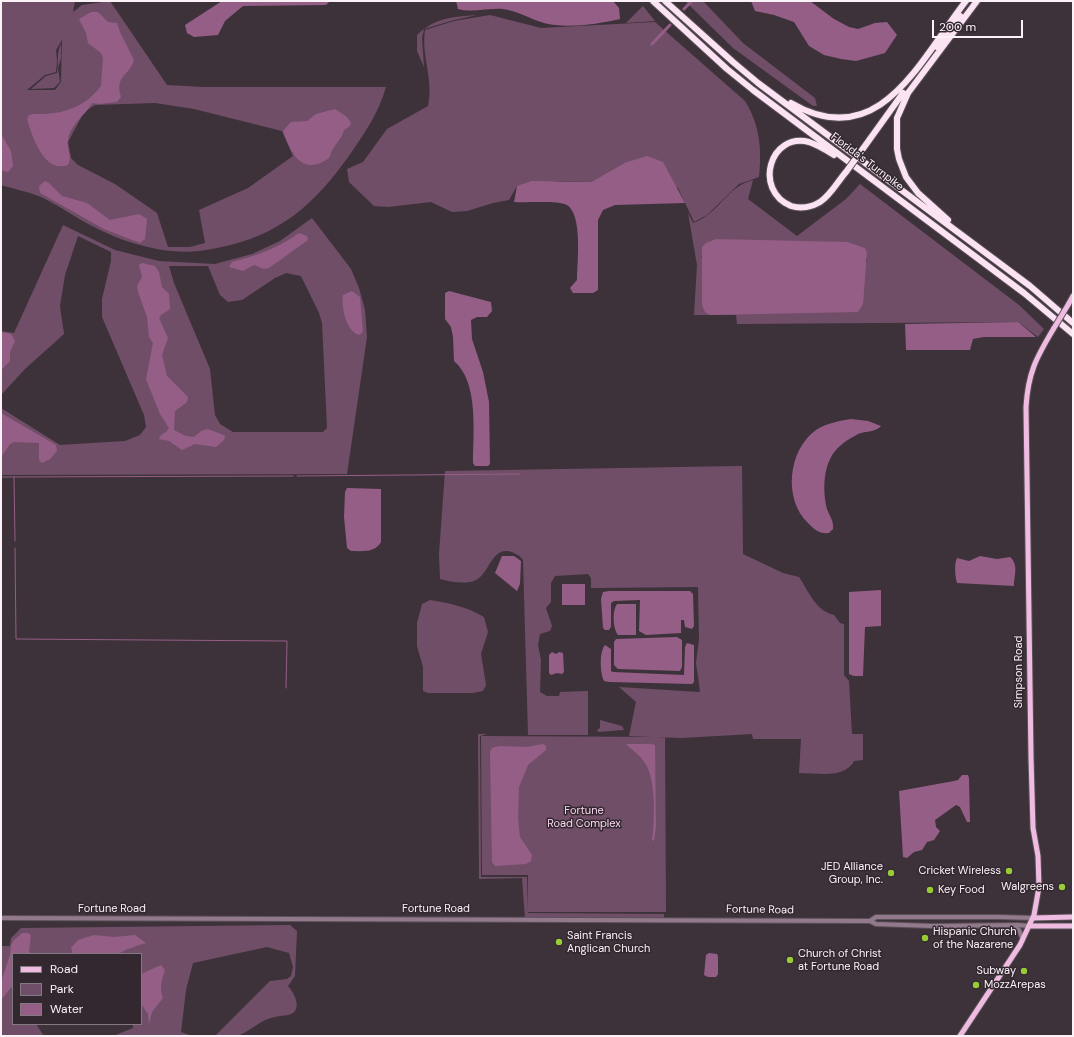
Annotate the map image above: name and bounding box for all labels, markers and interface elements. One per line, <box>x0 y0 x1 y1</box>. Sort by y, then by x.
scale bar <box>934 12 1025 38</box>
text: 200 m <box>939 19 976 35</box>
street label: Florida's Turnpike <box>828 130 906 194</box>
street label: Simpson Road <box>1012 636 1026 708</box>
park label: Fortune Road Complex <box>547 804 621 830</box>
place label: JED Alliance Group, Inc. <box>821 860 883 886</box>
place label: Cricket Wireless <box>919 864 1001 878</box>
marker: Cricket Wireless <box>1004 866 1014 876</box>
marker: JED Alliance Group, Inc. <box>886 868 896 878</box>
place label: Walgreens <box>1001 880 1054 894</box>
marker: Walgreens <box>1057 882 1067 892</box>
place label: Key Food <box>938 883 985 897</box>
marker: Key Food <box>925 885 935 895</box>
street label: Fortune Road <box>78 902 146 916</box>
street label: Fortune Road <box>402 902 470 916</box>
street label: Fortune Road <box>726 903 794 917</box>
place label: Hispanic Church of the Nazarene <box>933 925 1017 951</box>
place label: Saint Francis Anglican Church <box>567 929 650 955</box>
marker: Hispanic Church of the Nazarene <box>920 933 930 943</box>
marker: Saint Francis Anglican Church <box>554 937 564 947</box>
place label: Church of Christ at Fortune Road <box>798 947 882 973</box>
legend <box>12 953 142 1025</box>
marker: Church of Christ at Fortune Road <box>785 955 795 965</box>
text: Road <box>50 961 78 977</box>
place label: Subway <box>977 964 1016 978</box>
marker: Subway <box>1019 966 1029 976</box>
place label: MozzArepas <box>984 978 1046 992</box>
marker: MozzArepas <box>971 980 981 990</box>
text: Park <box>50 981 74 997</box>
text: Water <box>50 1001 83 1017</box>

